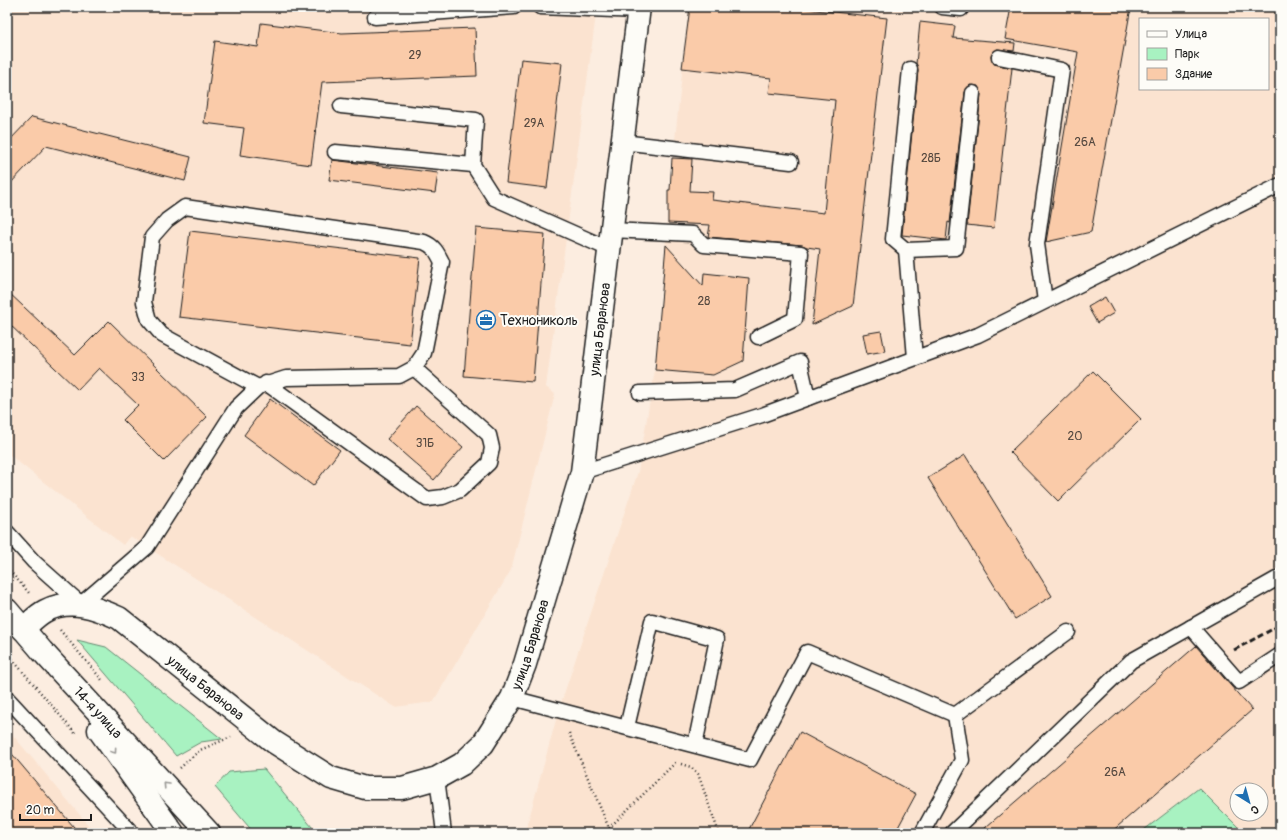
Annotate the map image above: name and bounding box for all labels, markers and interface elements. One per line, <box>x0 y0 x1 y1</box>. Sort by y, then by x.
legend <box>1139 18 1269 90</box>
text: Улица <box>1175 27 1207 42</box>
text: Парк <box>1175 47 1200 62</box>
house number: 29 <box>409 48 421 63</box>
text: Здание <box>1175 67 1212 82</box>
house number: 29А <box>524 116 545 131</box>
house number: 26А <box>1074 135 1096 150</box>
house number: 28Б <box>921 151 941 166</box>
street label: улица Баранова <box>585 282 614 378</box>
house number: 28 <box>698 294 710 309</box>
office icon: Технониколь <box>475 309 497 331</box>
place label: Технониколь <box>500 312 578 329</box>
house number: 33 <box>131 370 145 385</box>
house number: 20 <box>1068 429 1082 444</box>
house number: 31Б <box>416 436 434 451</box>
street label: улица Баранова <box>507 597 552 693</box>
street label: улица Баранова <box>163 651 248 723</box>
street label: 14-я улица <box>70 683 126 742</box>
one-way arrow <box>109 746 116 753</box>
house number: 26А <box>1104 765 1126 780</box>
one-way arrow <box>163 782 170 789</box>
north arrow <box>1229 782 1269 822</box>
scale bar <box>20 796 91 822</box>
text: С <box>1248 802 1261 817</box>
text: 20 m <box>26 803 55 818</box>

